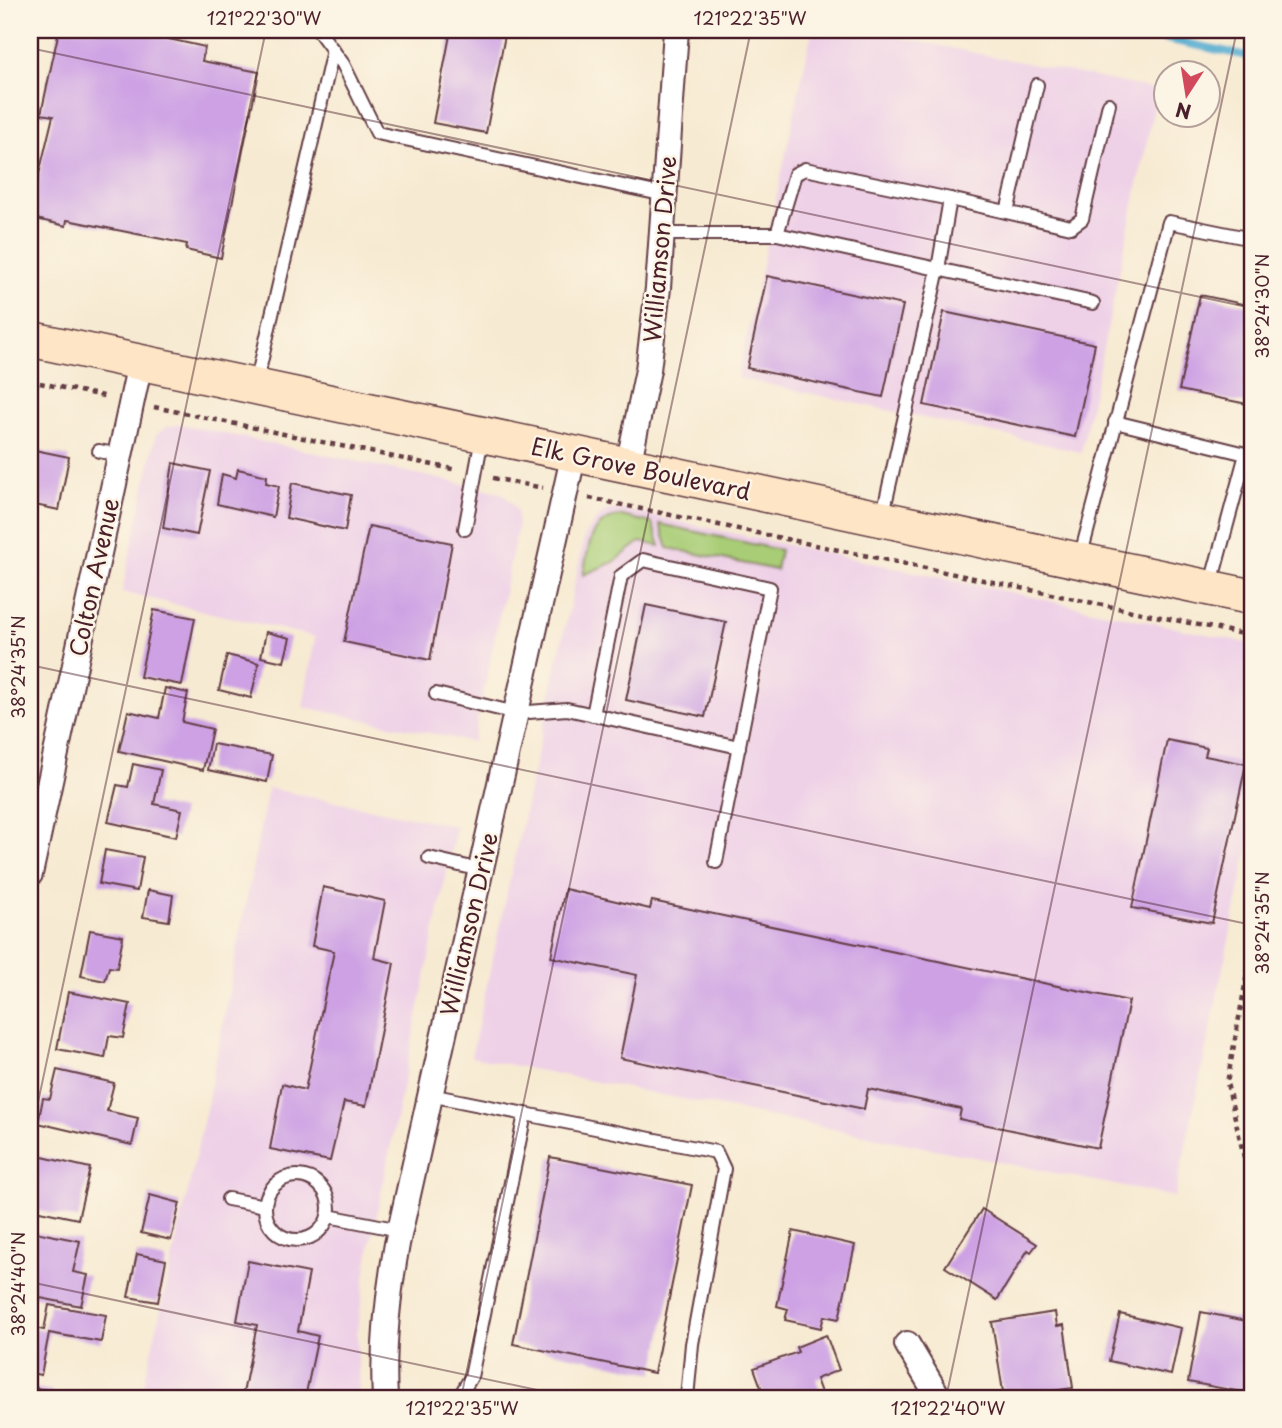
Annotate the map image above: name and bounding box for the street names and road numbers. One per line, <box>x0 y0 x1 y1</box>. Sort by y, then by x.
street label: Williamson Drive <box>633 154 685 344</box>
street label: Elk Grove Boulevard <box>528 428 754 508</box>
street label: Colton Avenue <box>59 495 127 659</box>
street label: Williamson Drive <box>430 829 506 1019</box>

